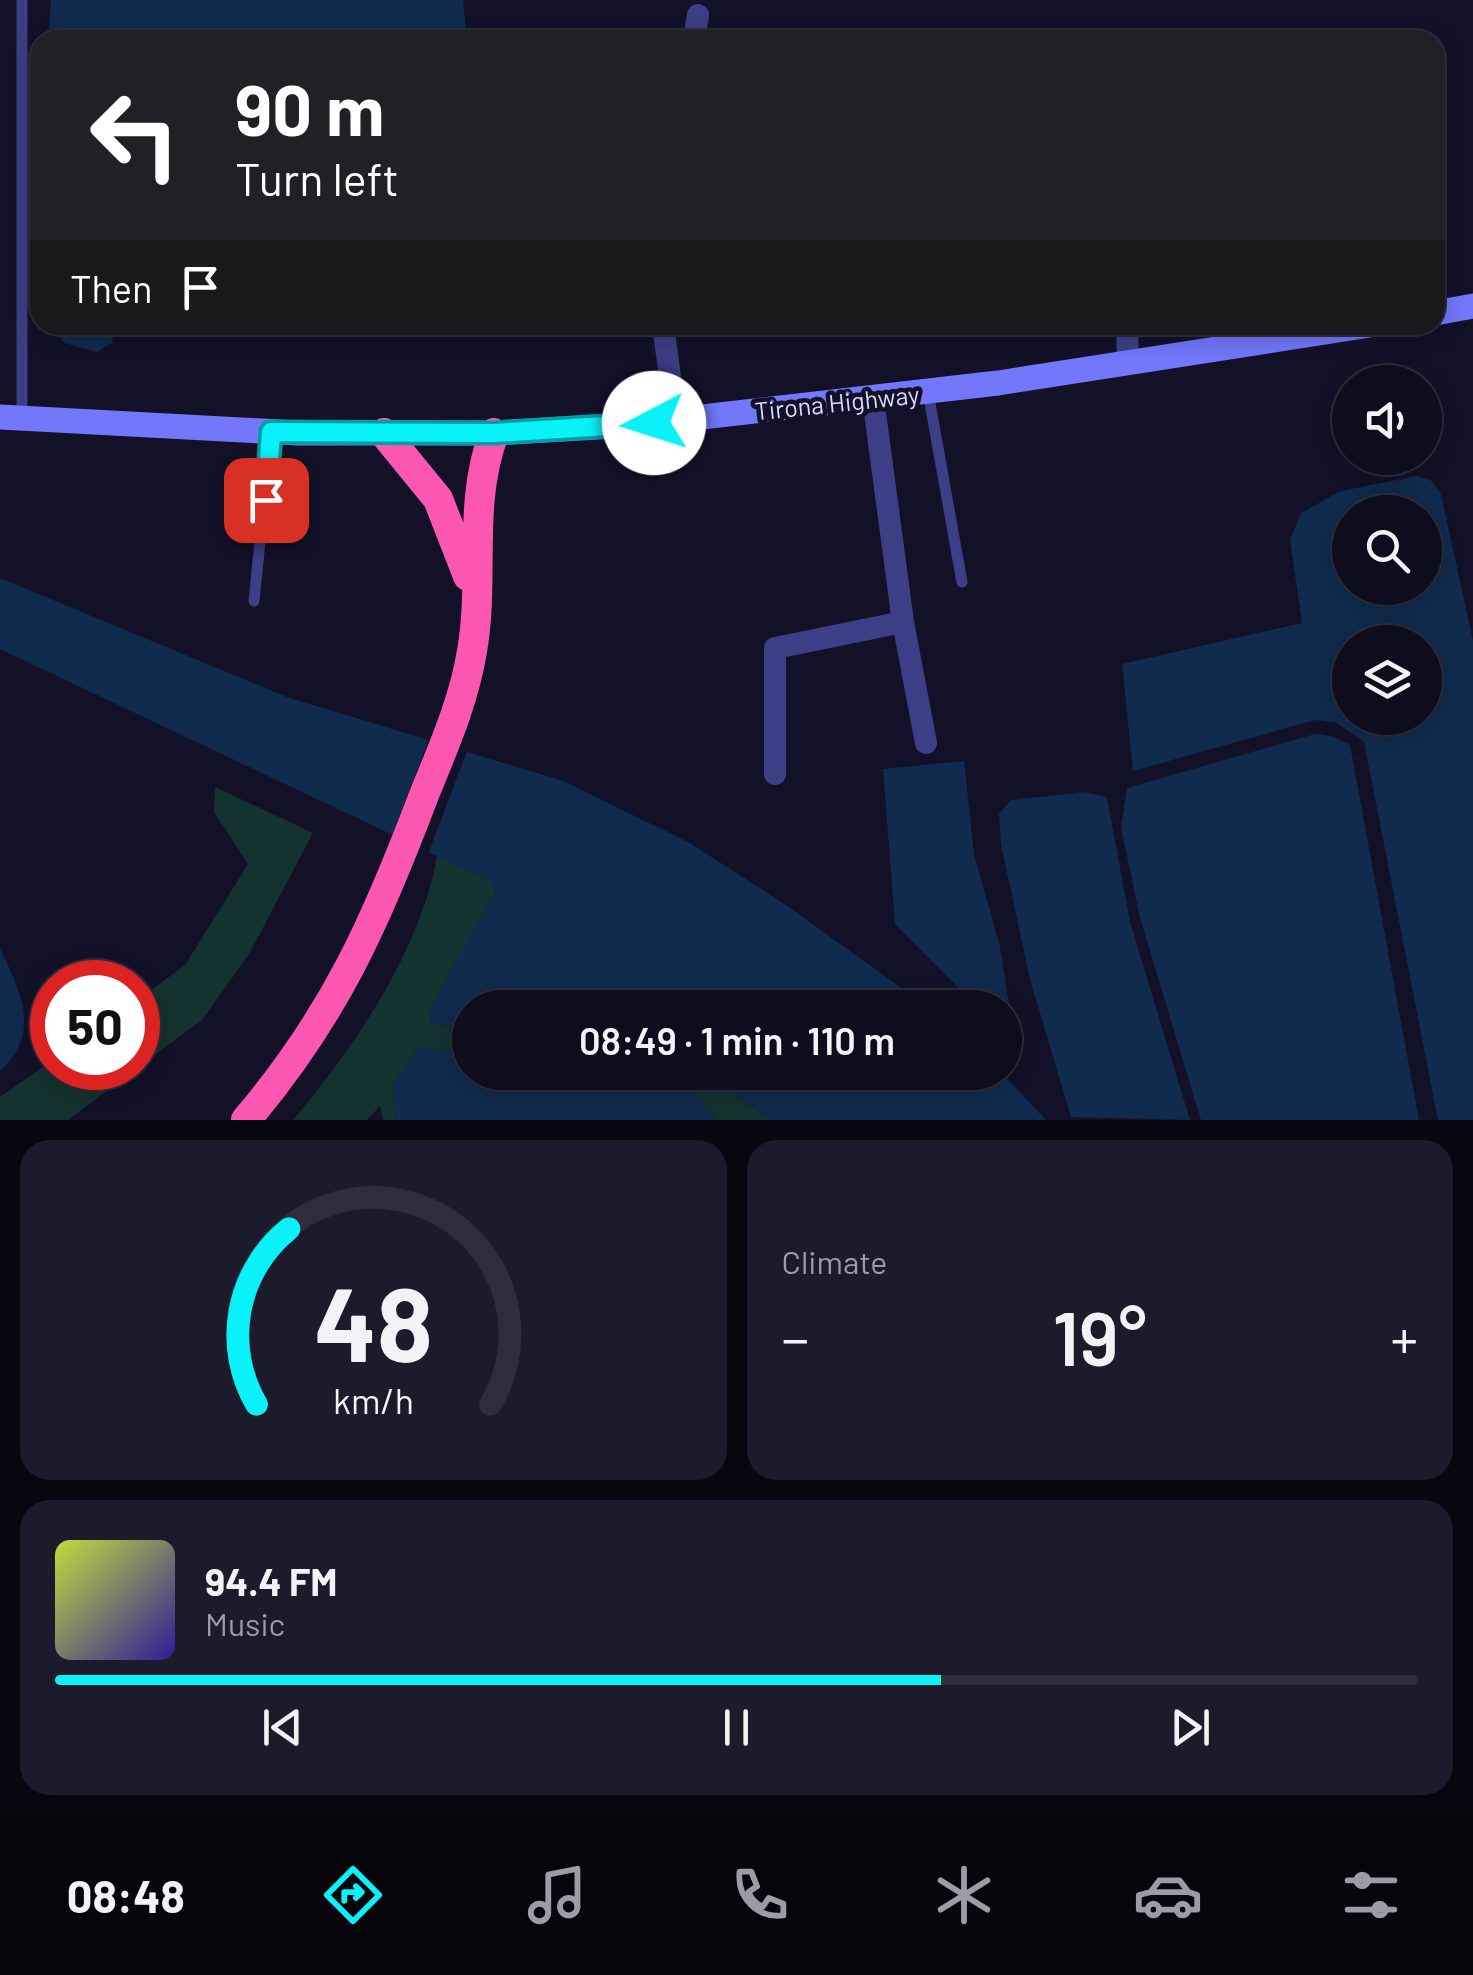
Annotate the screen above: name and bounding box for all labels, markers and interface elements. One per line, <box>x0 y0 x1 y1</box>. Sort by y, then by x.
text: 90 m <box>235 66 385 150</box>
icon: left <box>70 70 200 200</box>
text: Turn left <box>235 151 399 205</box>
icon: arrive <box>173 260 228 315</box>
text: Then <box>70 265 153 311</box>
map controls <box>1332 365 1442 735</box>
button: sound <box>1332 365 1442 475</box>
position arrow <box>602 371 706 475</box>
street label: Tirona Highway <box>753 378 921 426</box>
pin <box>224 458 309 543</box>
icon: arrive <box>239 473 294 528</box>
button: search <box>1332 495 1442 605</box>
button: layers <box>1332 625 1442 735</box>
speed limit sign: 50 <box>30 960 160 1090</box>
text: 08:49 · 1 min · 110 m <box>579 1017 895 1063</box>
text: Climate <box>782 1242 887 1280</box>
text: 48 <box>314 1258 433 1383</box>
text: 19° <box>1053 1291 1147 1381</box>
text: − <box>782 1304 809 1370</box>
text: + <box>1390 1304 1418 1370</box>
text: km/h <box>333 1378 414 1421</box>
text: 94.4 FM <box>205 1558 337 1604</box>
text: Music <box>205 1604 285 1642</box>
icon: previous <box>255 1700 310 1755</box>
icon: pause <box>709 1700 764 1755</box>
icon: next <box>1163 1700 1218 1755</box>
icon: directions <box>318 1860 388 1930</box>
icon: music <box>522 1860 592 1930</box>
icon: phone <box>725 1860 795 1930</box>
icon: climate <box>929 1860 999 1930</box>
icon: car <box>1133 1860 1203 1930</box>
icon: filters <box>1336 1860 1406 1930</box>
text: 08:48 <box>67 1868 185 1922</box>

